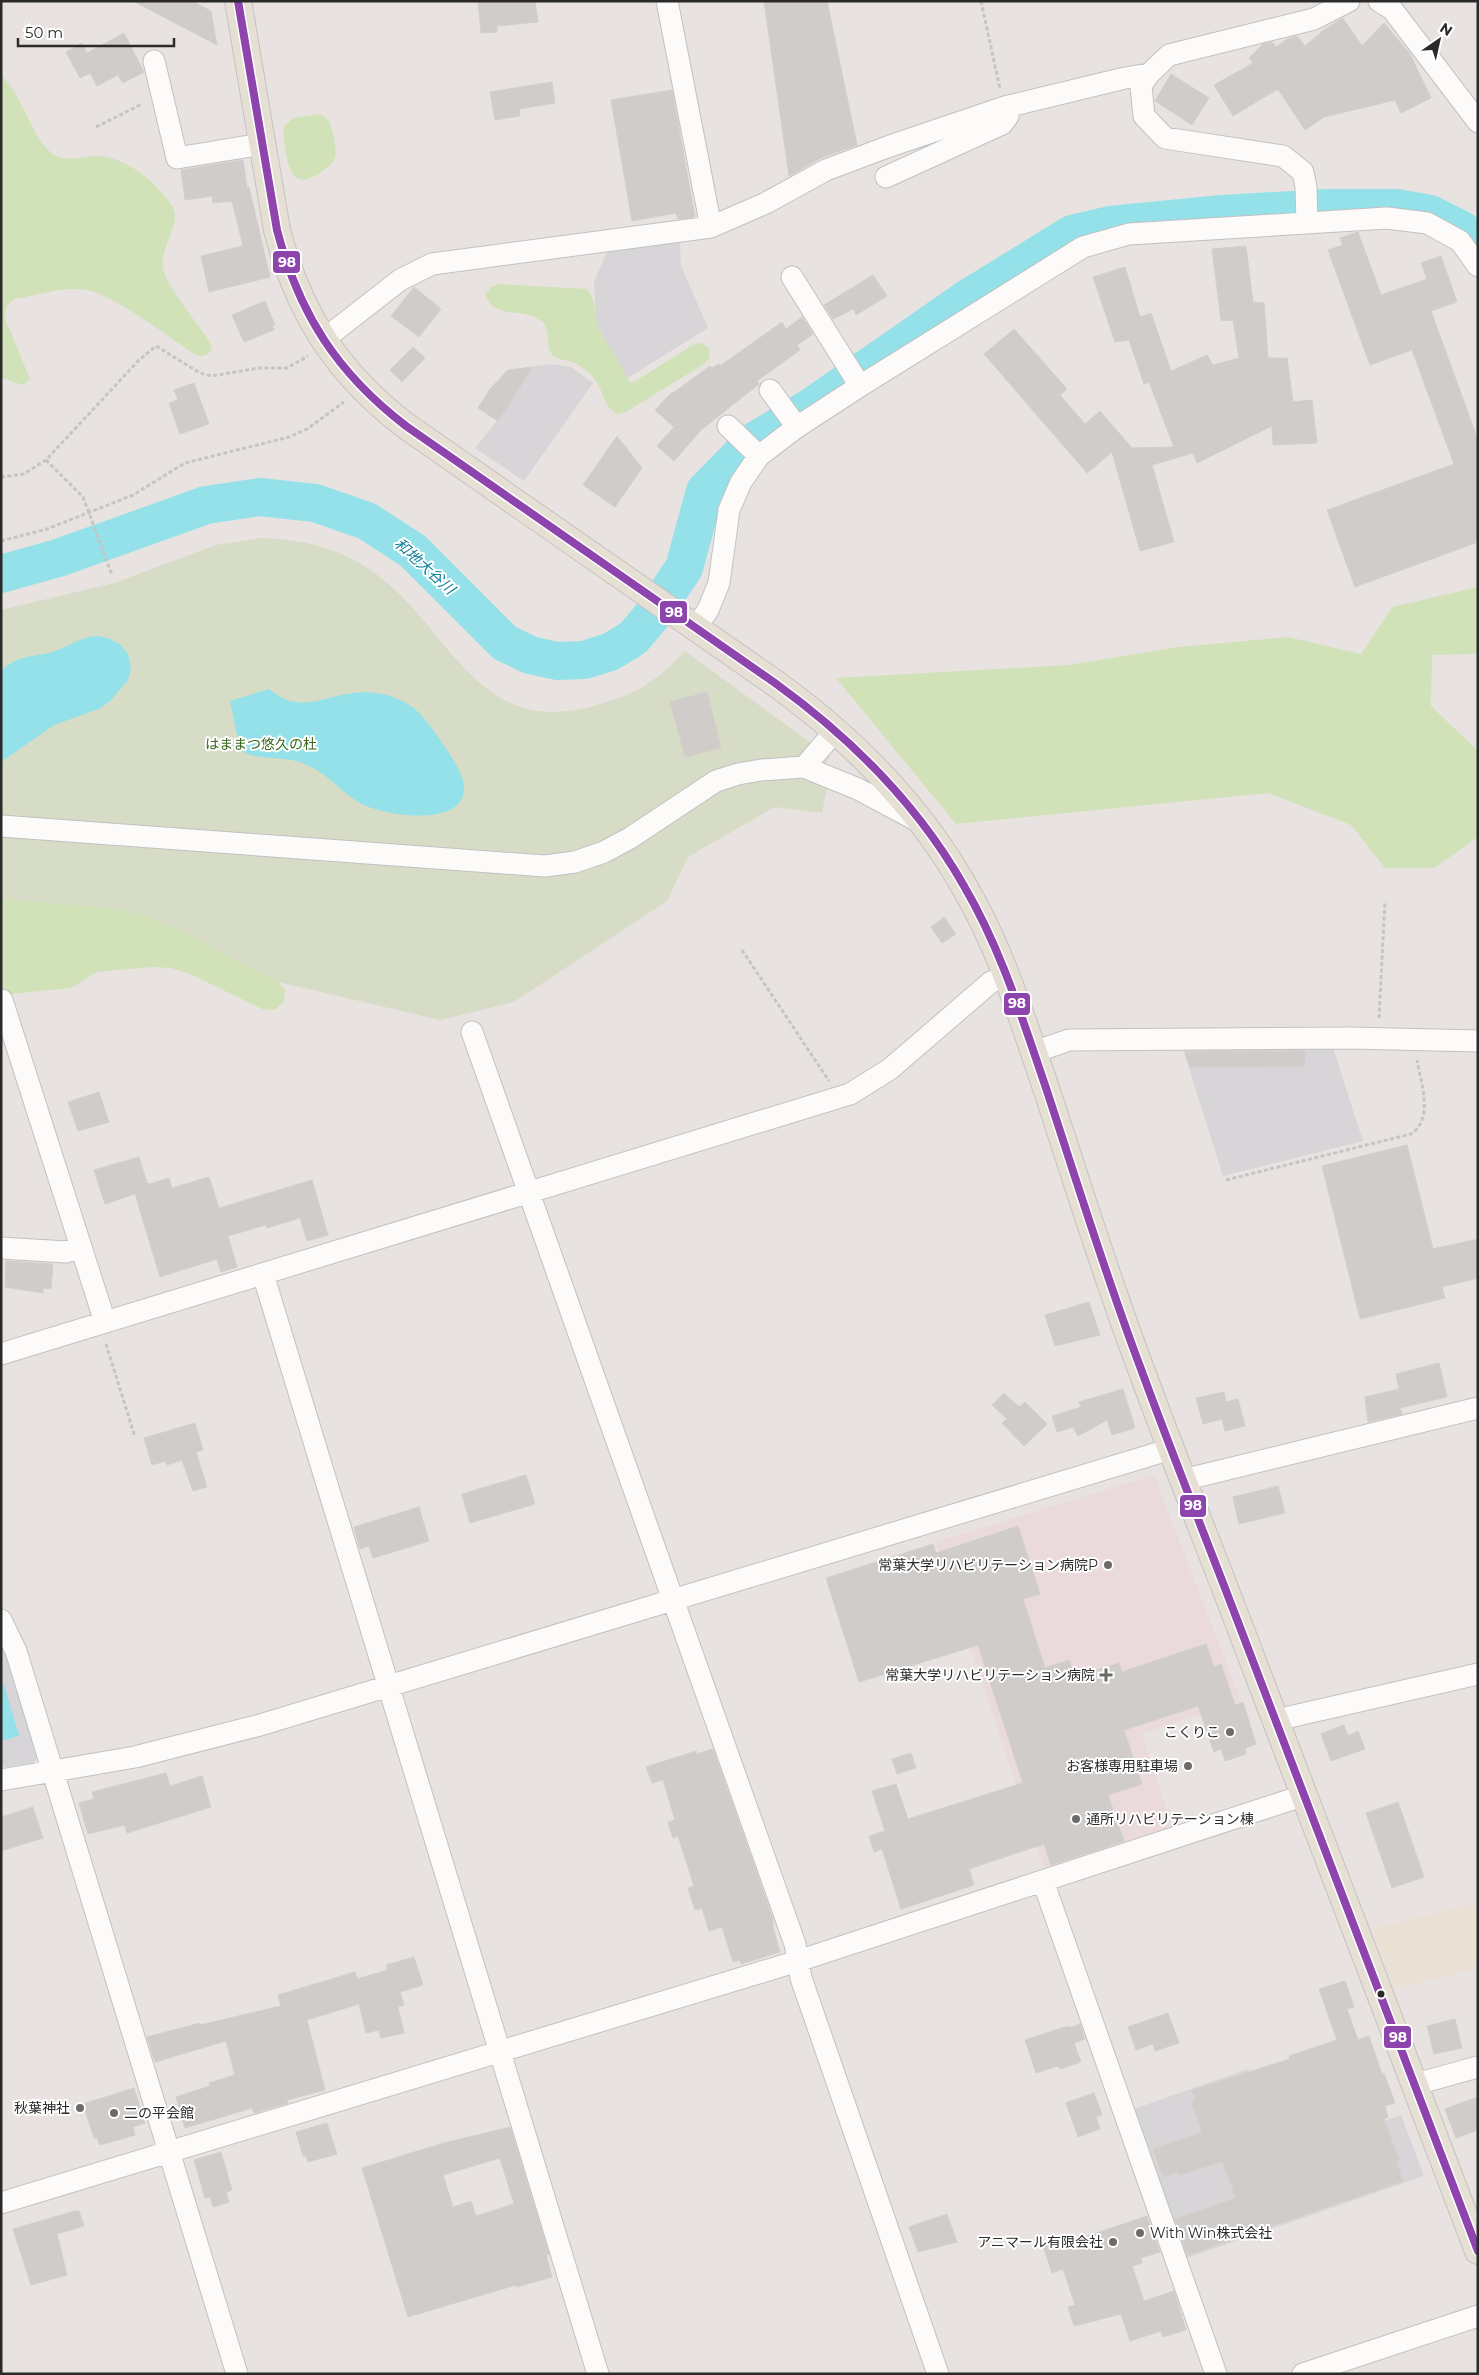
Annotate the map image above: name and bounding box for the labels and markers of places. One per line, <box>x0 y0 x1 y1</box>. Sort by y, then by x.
place label: 常葉大学リハビリテーション病院P <box>878 1556 1098 1574</box>
marker: 常葉大学リハビリテーション病院P <box>1102 1559 1114 1571</box>
place label: 常葉大学リハビリテーション病院 <box>885 1666 1095 1684</box>
marker: 常葉大学リハビリテーション病院 <box>1099 1668 1113 1682</box>
place label: こくりこ <box>1164 1723 1220 1741</box>
marker: こくりこ <box>1224 1726 1236 1738</box>
place label: お客様専用駐車場 <box>1066 1757 1178 1775</box>
marker: お客様専用駐車場 <box>1182 1760 1194 1772</box>
place label: 通所リハビリテーション棟 <box>1086 1810 1254 1828</box>
marker: 通所リハビリテーション棟 <box>1070 1813 1082 1825</box>
unlabelled marker <box>1376 1989 1386 1999</box>
place label: 秋葉神社 <box>14 2099 70 2117</box>
marker: 秋葉神社 <box>74 2102 86 2114</box>
place label: 二の平会館 <box>124 2104 194 2122</box>
marker: 二の平会館 <box>108 2107 120 2119</box>
place label: With Win株式会社 <box>1150 2224 1272 2242</box>
marker: With Win株式会社 <box>1134 2227 1146 2239</box>
place label: アニマール有限会社 <box>977 2233 1103 2251</box>
marker: アニマール有限会社 <box>1107 2236 1119 2248</box>

